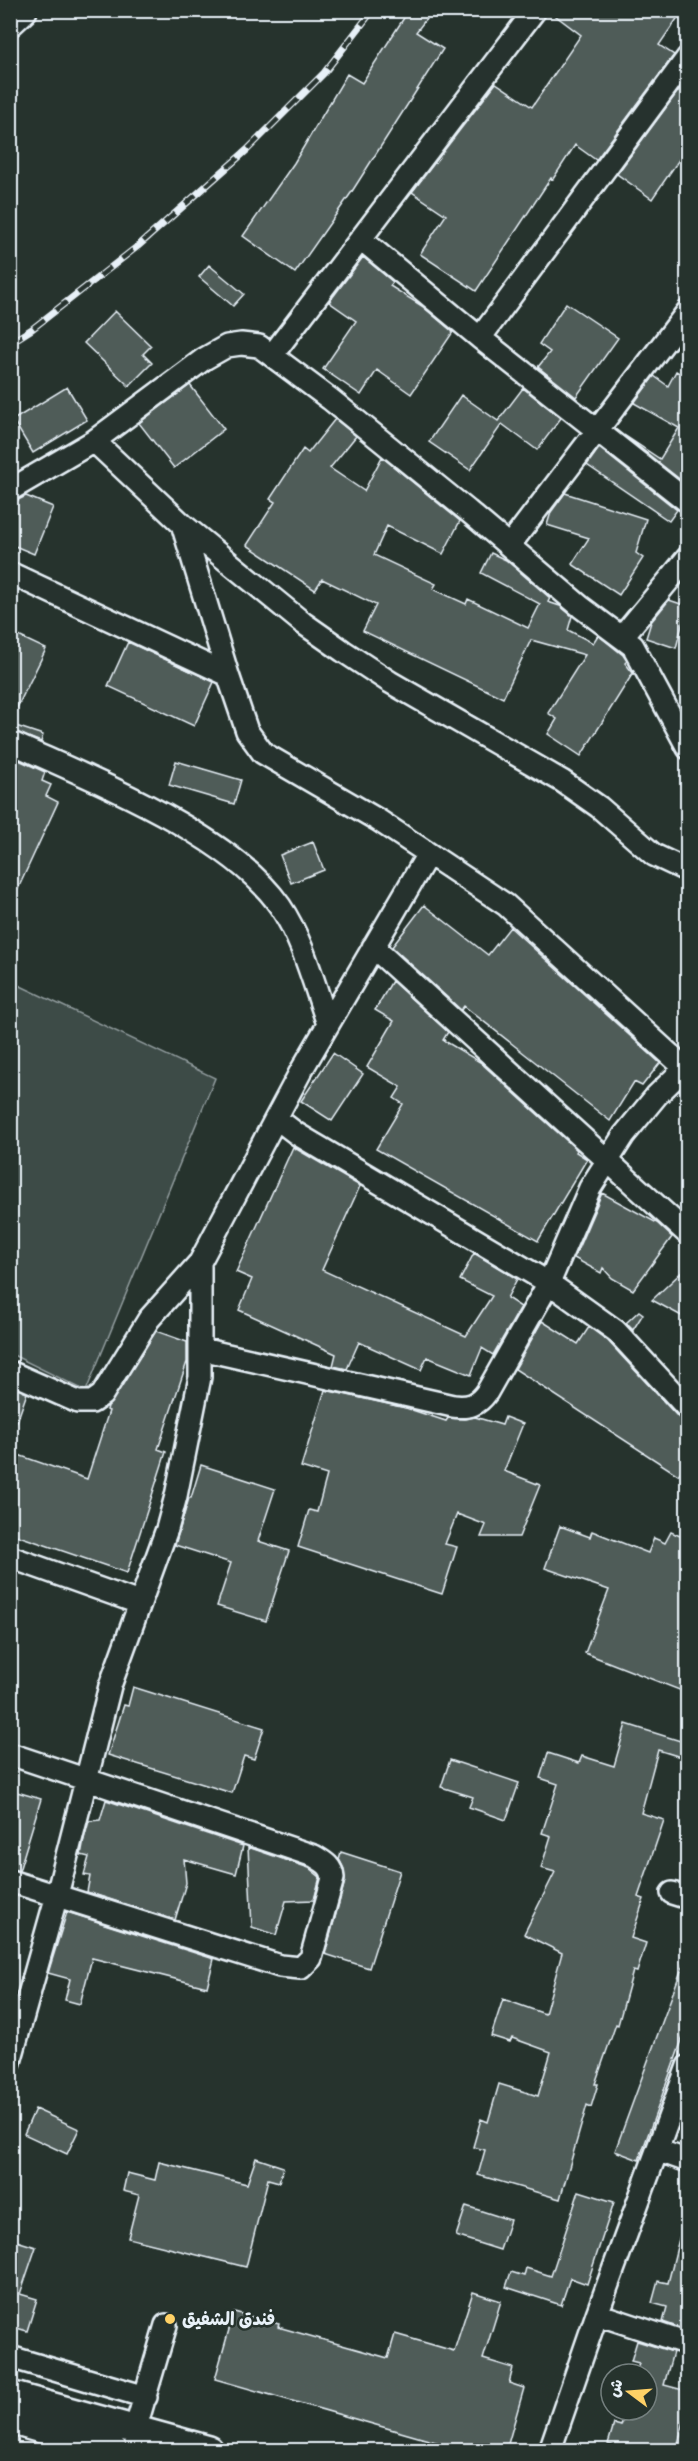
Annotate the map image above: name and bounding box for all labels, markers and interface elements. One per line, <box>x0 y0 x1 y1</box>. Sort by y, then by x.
place label: فندق الشفيق <box>182 2306 275 2331</box>
marker: فندق الشفيق <box>163 2312 177 2326</box>
north arrow <box>599 2362 659 2422</box>
text: ش <box>602 2376 628 2399</box>

